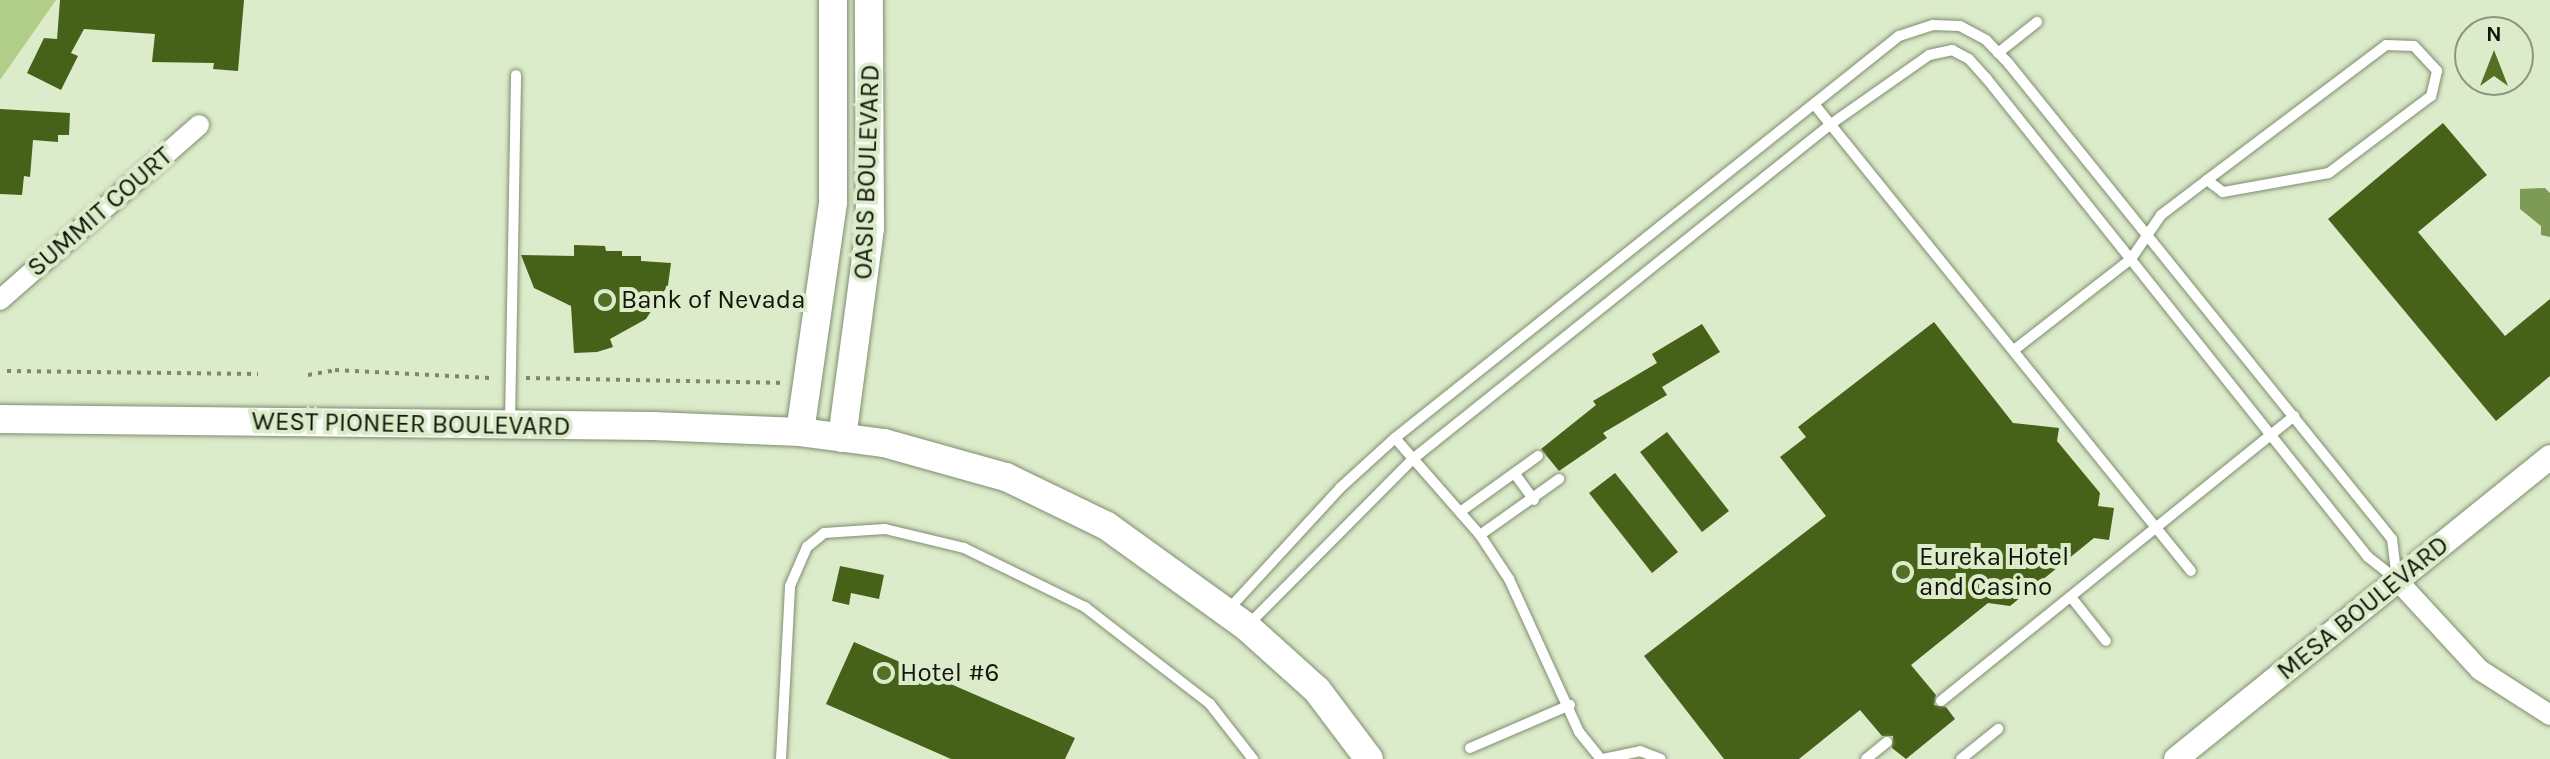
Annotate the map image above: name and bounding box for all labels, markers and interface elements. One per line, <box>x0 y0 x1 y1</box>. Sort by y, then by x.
north arrow <box>2454 16 2534 96</box>
text: N <box>2486 21 2502 47</box>
street label: OASIS BOULEVARD <box>848 64 886 280</box>
street label: SUMMIT COURT <box>21 141 179 283</box>
place label: Bank of Nevada <box>621 284 806 316</box>
marker: Bank of Nevada <box>596 291 614 309</box>
street label: WEST PIONEER BOULEVARD <box>251 406 571 442</box>
street label: MESA BOULEVARD <box>2271 529 2455 687</box>
place label: Eureka Hotel and Casino <box>1919 541 2069 602</box>
marker: Eureka Hotel and Casino <box>1894 563 1912 581</box>
place label: Hotel #6 <box>900 657 999 689</box>
marker: Hotel #6 <box>875 664 893 682</box>

